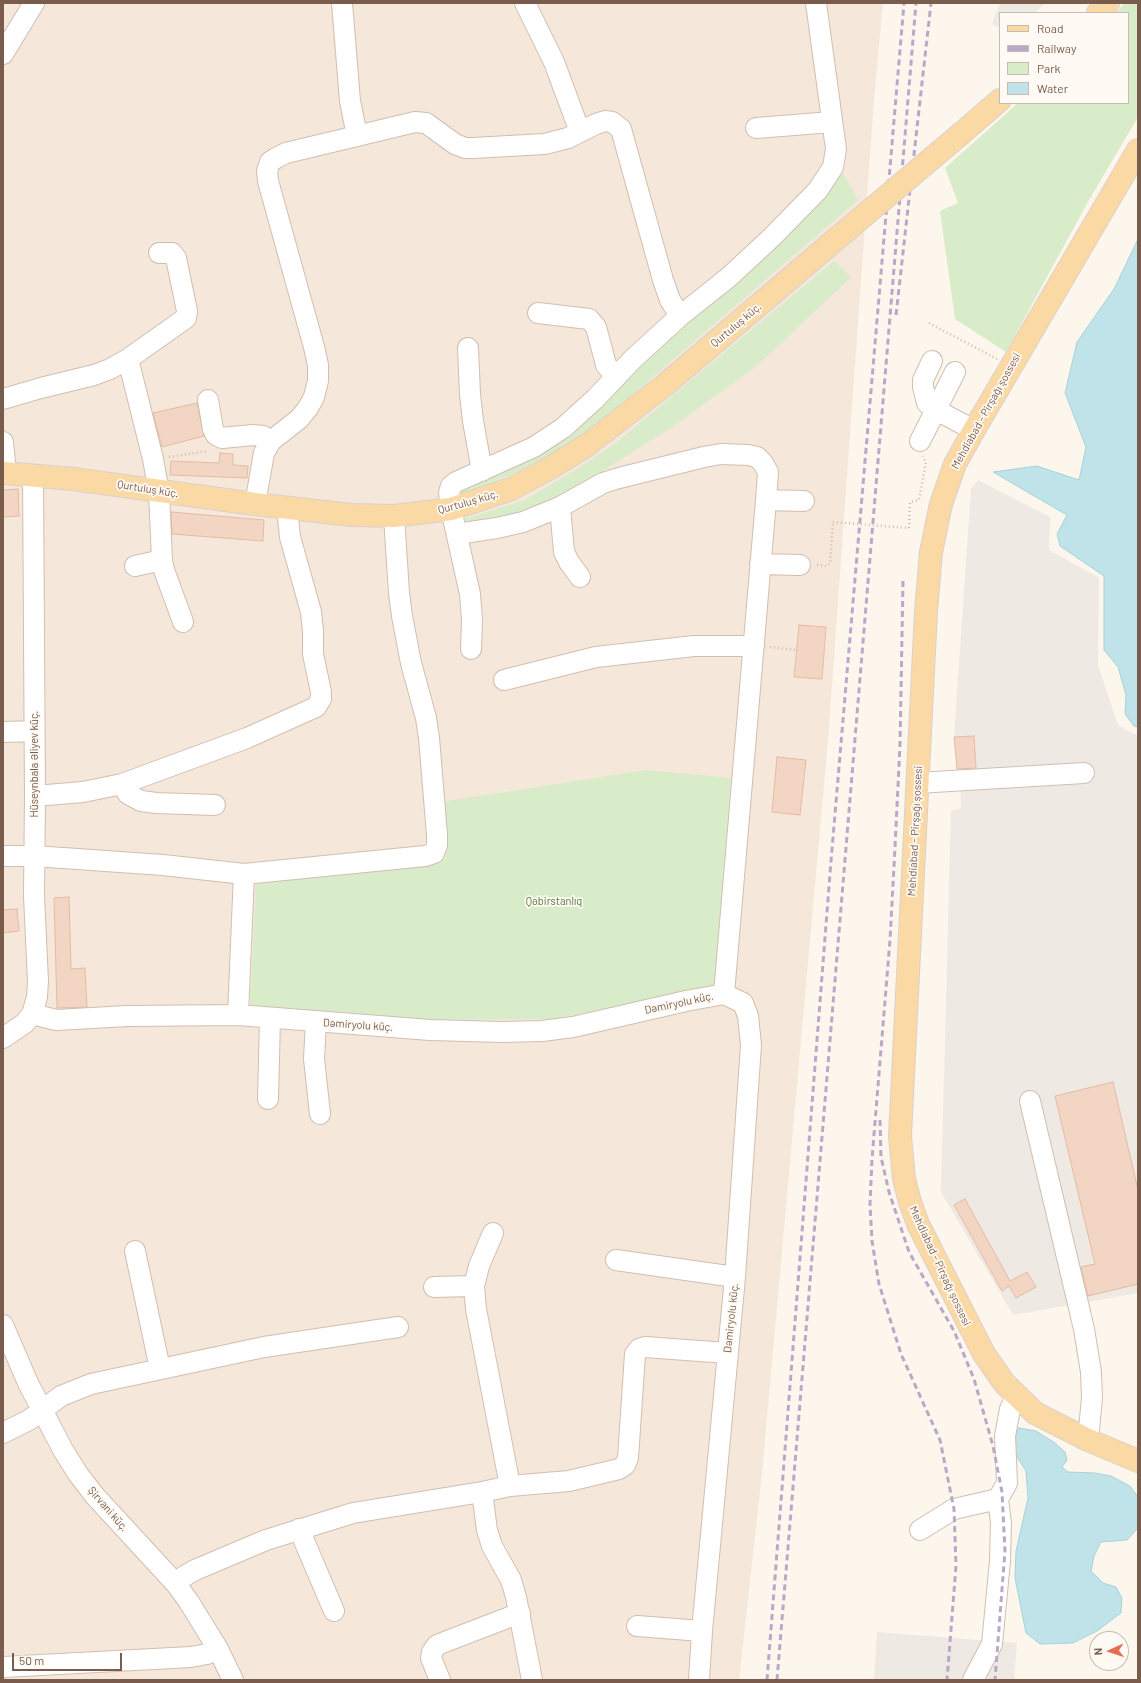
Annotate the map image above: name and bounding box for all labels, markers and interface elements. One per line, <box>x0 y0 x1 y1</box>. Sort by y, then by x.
legend <box>999 12 1129 104</box>
text: Road <box>1037 21 1064 35</box>
text: Railway <box>1037 41 1076 55</box>
text: Park <box>1037 61 1061 75</box>
text: Water <box>1037 81 1068 95</box>
street label: Qurtuluş küç. <box>708 300 764 350</box>
street label: Mehdiabad - Pirşağı şossesi <box>949 351 1023 471</box>
street label: Qurtuluş küç. <box>116 478 180 500</box>
street label: Qurtuluş küç. <box>436 487 500 517</box>
street label: Hüseynbala Əliyev küç. <box>27 711 41 817</box>
street label: Mehdiabad - Pirşağı şossesi <box>905 765 925 897</box>
park label: Qəbirstanlıq <box>526 894 582 908</box>
street label: Dəmiryolu küç. <box>643 989 715 1017</box>
street label: Dəmiryolu küç. <box>322 1016 394 1034</box>
street label: Mehdiabad - Pirşağı şossesi <box>906 1204 974 1328</box>
street label: Dəmiryolu küç. <box>721 1282 741 1354</box>
street label: Şirvani küç. <box>85 1484 131 1534</box>
north arrow <box>1089 1631 1129 1671</box>
scale bar <box>14 1645 124 1671</box>
text: N <box>1091 1648 1104 1656</box>
text: 50 m <box>19 1653 44 1667</box>

